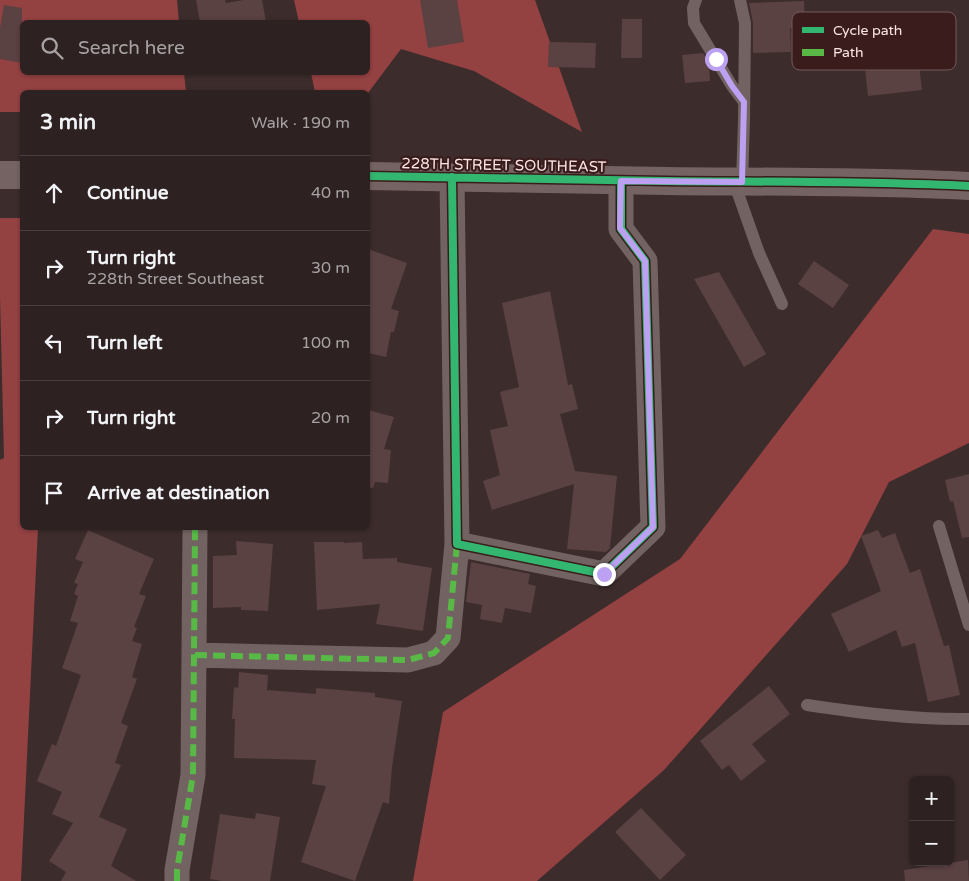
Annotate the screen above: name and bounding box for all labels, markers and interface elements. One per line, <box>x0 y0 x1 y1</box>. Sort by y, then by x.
legend <box>792 12 956 70</box>
search box <box>20 20 370 75</box>
text: Cycle path <box>833 22 902 39</box>
icon: search <box>38 34 66 62</box>
text: Search here <box>78 37 185 59</box>
text: Path <box>833 44 864 61</box>
route start <box>705 48 728 71</box>
text: 3 min <box>40 110 96 135</box>
text: Walk · 190 m <box>251 113 350 133</box>
street label: 228TH STREET SOUTHEAST <box>401 154 607 176</box>
icon: ahead <box>40 179 68 207</box>
text: Continue <box>87 182 169 204</box>
text: 40 m <box>311 183 350 203</box>
text: Turn right <box>87 247 175 269</box>
icon: right <box>40 254 68 282</box>
text: 30 m <box>311 258 350 278</box>
text: 228th Street Southeast <box>87 269 264 289</box>
icon: left <box>40 329 68 357</box>
text: Turn left <box>87 332 163 354</box>
text: 100 m <box>301 333 350 353</box>
icon: right <box>40 404 68 432</box>
text: Turn right <box>87 407 175 429</box>
text: 20 m <box>311 408 350 428</box>
icon: arrive <box>40 479 68 507</box>
text: Arrive at destination <box>87 482 270 504</box>
route end <box>593 563 616 586</box>
map controls <box>909 776 954 866</box>
button: + <box>909 776 954 821</box>
button: − <box>909 821 954 866</box>

